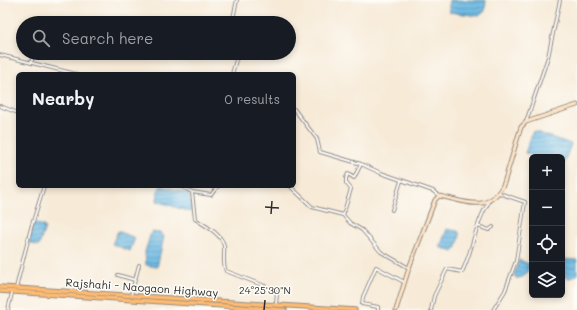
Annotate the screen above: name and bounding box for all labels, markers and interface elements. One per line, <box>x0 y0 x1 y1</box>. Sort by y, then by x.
search box <box>16 16 296 60</box>
icon: search <box>30 27 52 49</box>
text: Search here <box>62 28 153 48</box>
text: Nearby <box>32 87 94 109</box>
text: 0 results <box>225 90 280 107</box>
map controls <box>529 154 565 298</box>
button: + <box>529 154 565 190</box>
button: − <box>529 190 565 226</box>
button: locate <box>529 226 565 262</box>
button: layers <box>529 262 565 298</box>
street label: Rajshahi - Naogaon Highway <box>65 274 219 300</box>
text: 24°25'30"N <box>239 283 291 297</box>

